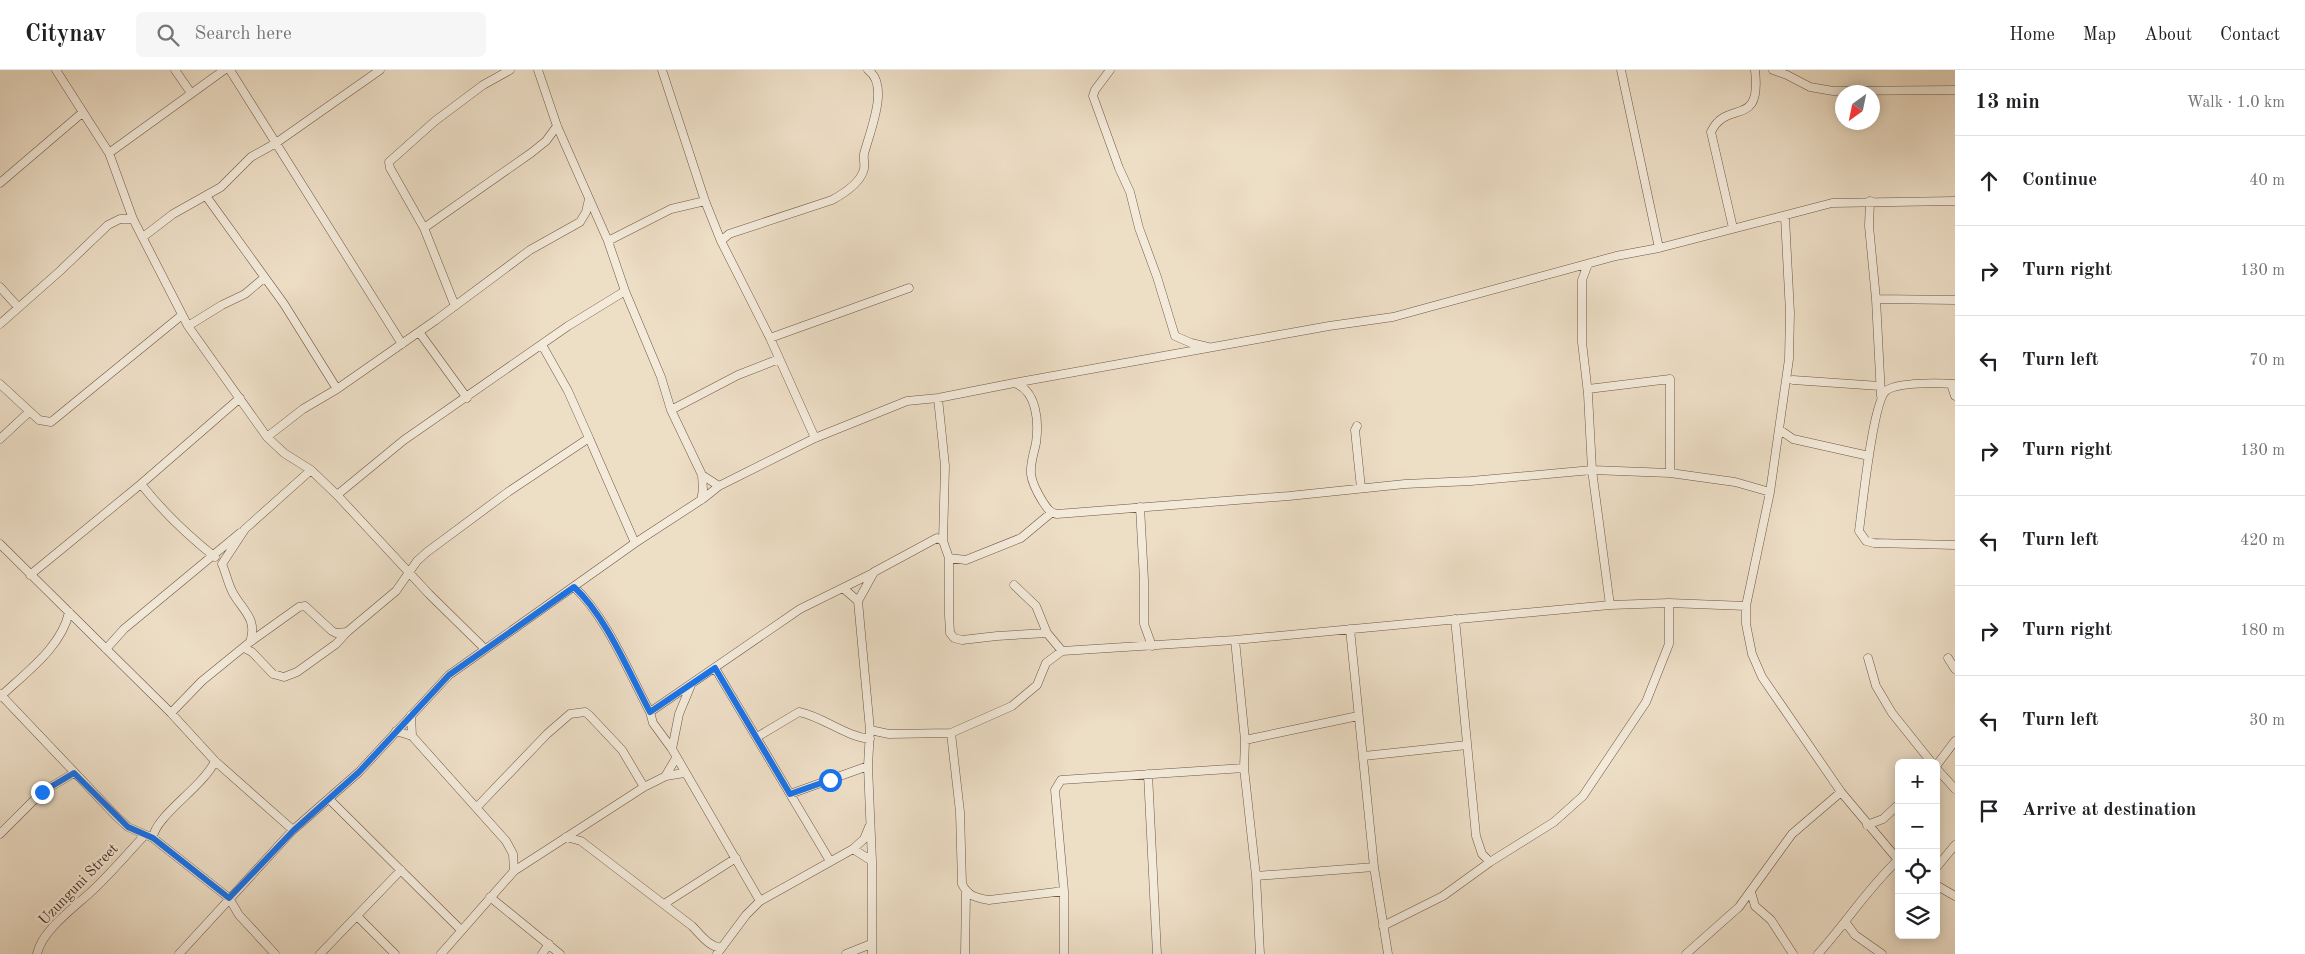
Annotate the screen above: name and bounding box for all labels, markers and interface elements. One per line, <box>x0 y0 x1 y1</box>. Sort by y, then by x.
search box <box>136 12 486 57</box>
icon: search <box>154 21 182 49</box>
text: Citynav <box>25 23 106 47</box>
text: Search here <box>194 25 292 44</box>
text: Home <box>2009 26 2055 44</box>
text: Map <box>2083 26 2116 44</box>
text: About <box>2144 26 2192 44</box>
text: Contact <box>2220 26 2280 44</box>
north arrow <box>1835 85 1880 130</box>
text: 13 min <box>1975 92 2040 113</box>
text: Walk · 1.0 km <box>2187 95 2285 111</box>
icon: ahead <box>1975 167 2003 195</box>
text: Continue <box>2022 171 2097 190</box>
text: 40 m <box>2249 173 2285 189</box>
icon: right <box>1975 257 2003 285</box>
text: Turn right <box>2022 261 2112 280</box>
text: 130 m <box>2240 263 2285 279</box>
icon: left <box>1975 347 2003 375</box>
text: Turn left <box>2022 351 2099 370</box>
text: 70 m <box>2249 353 2285 369</box>
icon: right <box>1975 437 2003 465</box>
text: Turn right <box>2022 441 2112 460</box>
text: 130 m <box>2240 443 2285 459</box>
icon: left <box>1975 527 2003 555</box>
text: Turn left <box>2022 531 2099 550</box>
text: 420 m <box>2240 533 2285 549</box>
icon: right <box>1975 617 2003 645</box>
text: Turn right <box>2022 621 2112 640</box>
text: 180 m <box>2240 623 2285 639</box>
icon: left <box>1975 707 2003 735</box>
text: Turn left <box>2022 711 2099 730</box>
text: 30 m <box>2249 713 2285 729</box>
map controls <box>1895 759 1940 939</box>
button: + <box>1895 759 1940 804</box>
route start <box>819 769 842 792</box>
route end <box>31 781 54 804</box>
icon: arrive <box>1975 797 2003 825</box>
text: Arrive at destination <box>2022 801 2196 820</box>
button: − <box>1895 804 1940 849</box>
street label: Uzunguni Street <box>37 841 122 929</box>
button: locate <box>1895 849 1940 894</box>
button: layers <box>1895 894 1940 939</box>

